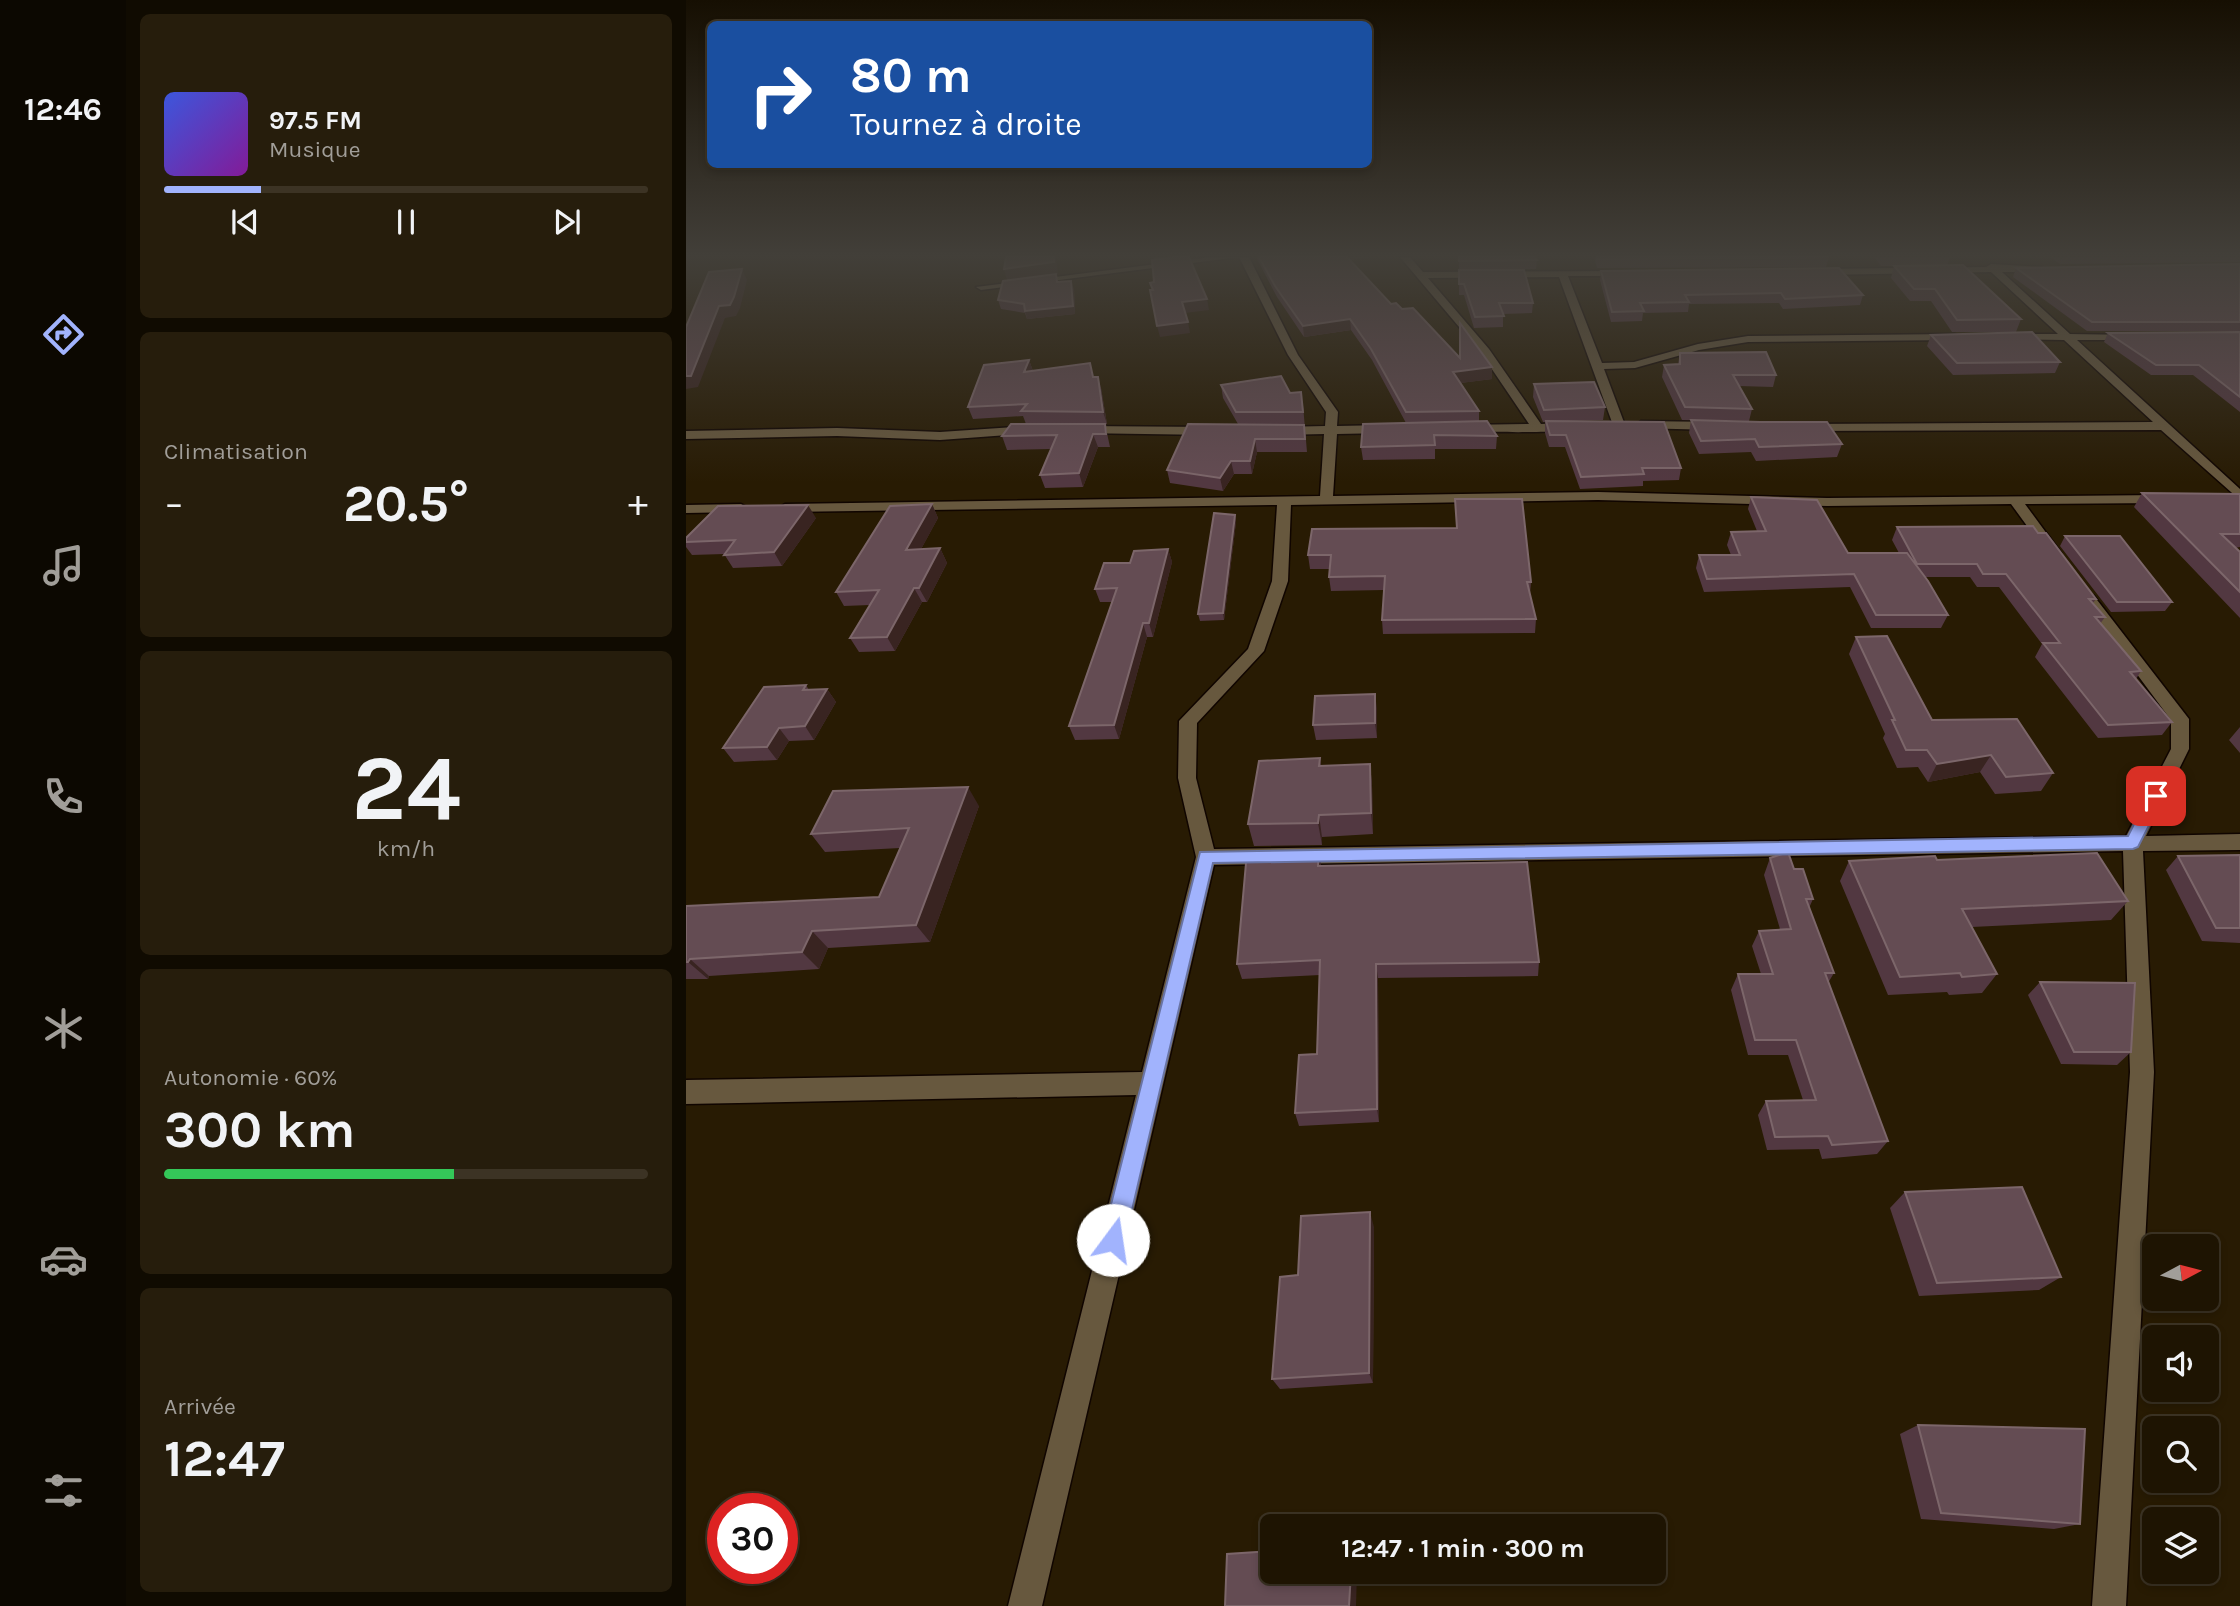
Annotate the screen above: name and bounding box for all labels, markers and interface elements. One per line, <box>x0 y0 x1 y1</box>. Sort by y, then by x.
text: 80 m <box>850 47 972 104</box>
icon: right <box>735 49 826 140</box>
text: 12:46 <box>24 91 102 128</box>
text: 97.5 FM <box>269 105 362 136</box>
text: Tournez à droite <box>850 106 1082 143</box>
text: Musique <box>269 136 361 163</box>
icon: previous <box>226 203 264 241</box>
icon: pause <box>387 203 425 241</box>
icon: next <box>548 203 586 241</box>
icon: directions <box>39 310 88 359</box>
text: Climatisation <box>164 438 308 465</box>
text: 20.5° <box>343 473 469 534</box>
text: − <box>164 481 184 526</box>
text: + <box>628 481 648 526</box>
icon: music <box>39 541 88 590</box>
text: 24 <box>351 736 461 842</box>
pin <box>2126 766 2186 826</box>
icon: phone <box>39 772 88 821</box>
icon: arrive <box>2137 777 2175 815</box>
text: km/h <box>377 835 435 862</box>
icon: climate <box>39 1004 88 1053</box>
text: Autonomie · 60% <box>164 1064 338 1091</box>
text: 300 km <box>164 1099 355 1160</box>
position arrow <box>1076 1203 1150 1277</box>
north arrow <box>2142 1234 2219 1311</box>
map controls <box>2142 1234 2219 1584</box>
icon: car <box>39 1235 88 1284</box>
button: sound <box>2142 1325 2219 1402</box>
text: Arrivée <box>164 1393 236 1420</box>
button: search <box>2142 1416 2219 1493</box>
text: 12:47 <box>164 1428 285 1489</box>
icon: filters <box>39 1466 88 1515</box>
speed limit sign: 30 <box>707 1493 798 1584</box>
button: layers <box>2142 1507 2219 1584</box>
text: 12:47 · 1 min · 300 m <box>1341 1533 1585 1564</box>

